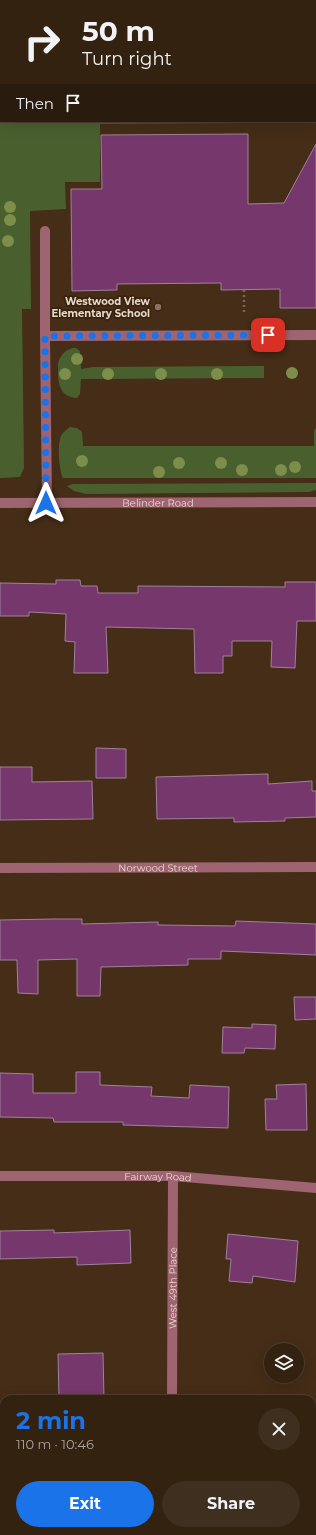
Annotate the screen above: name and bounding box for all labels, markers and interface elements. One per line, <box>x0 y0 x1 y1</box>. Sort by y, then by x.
text: 50 m <box>82 14 155 48</box>
icon: right <box>16 16 68 68</box>
text: Turn right <box>82 48 172 70</box>
icon: arrive <box>62 92 84 114</box>
text: Then <box>16 94 54 113</box>
place label: Westwood View Elementary School <box>51 295 151 320</box>
marker: Westwood View Elementary School <box>153 302 163 312</box>
pin <box>251 318 285 352</box>
icon: arrive <box>257 324 279 346</box>
position arrow <box>25 482 67 524</box>
street label: Belinder Road <box>122 496 194 509</box>
street label: Norwood Street <box>118 861 198 874</box>
street label: Fairway Road <box>124 1170 192 1184</box>
street label: West 49th Place <box>166 1247 179 1329</box>
map controls <box>264 1343 304 1383</box>
button: layers <box>264 1343 304 1383</box>
text: 2 min <box>16 1406 86 1435</box>
button: close <box>258 1408 300 1450</box>
text: 110 m · 10:46 <box>16 1436 94 1452</box>
button: Exit <box>16 1481 154 1527</box>
button: Share <box>162 1481 300 1527</box>

